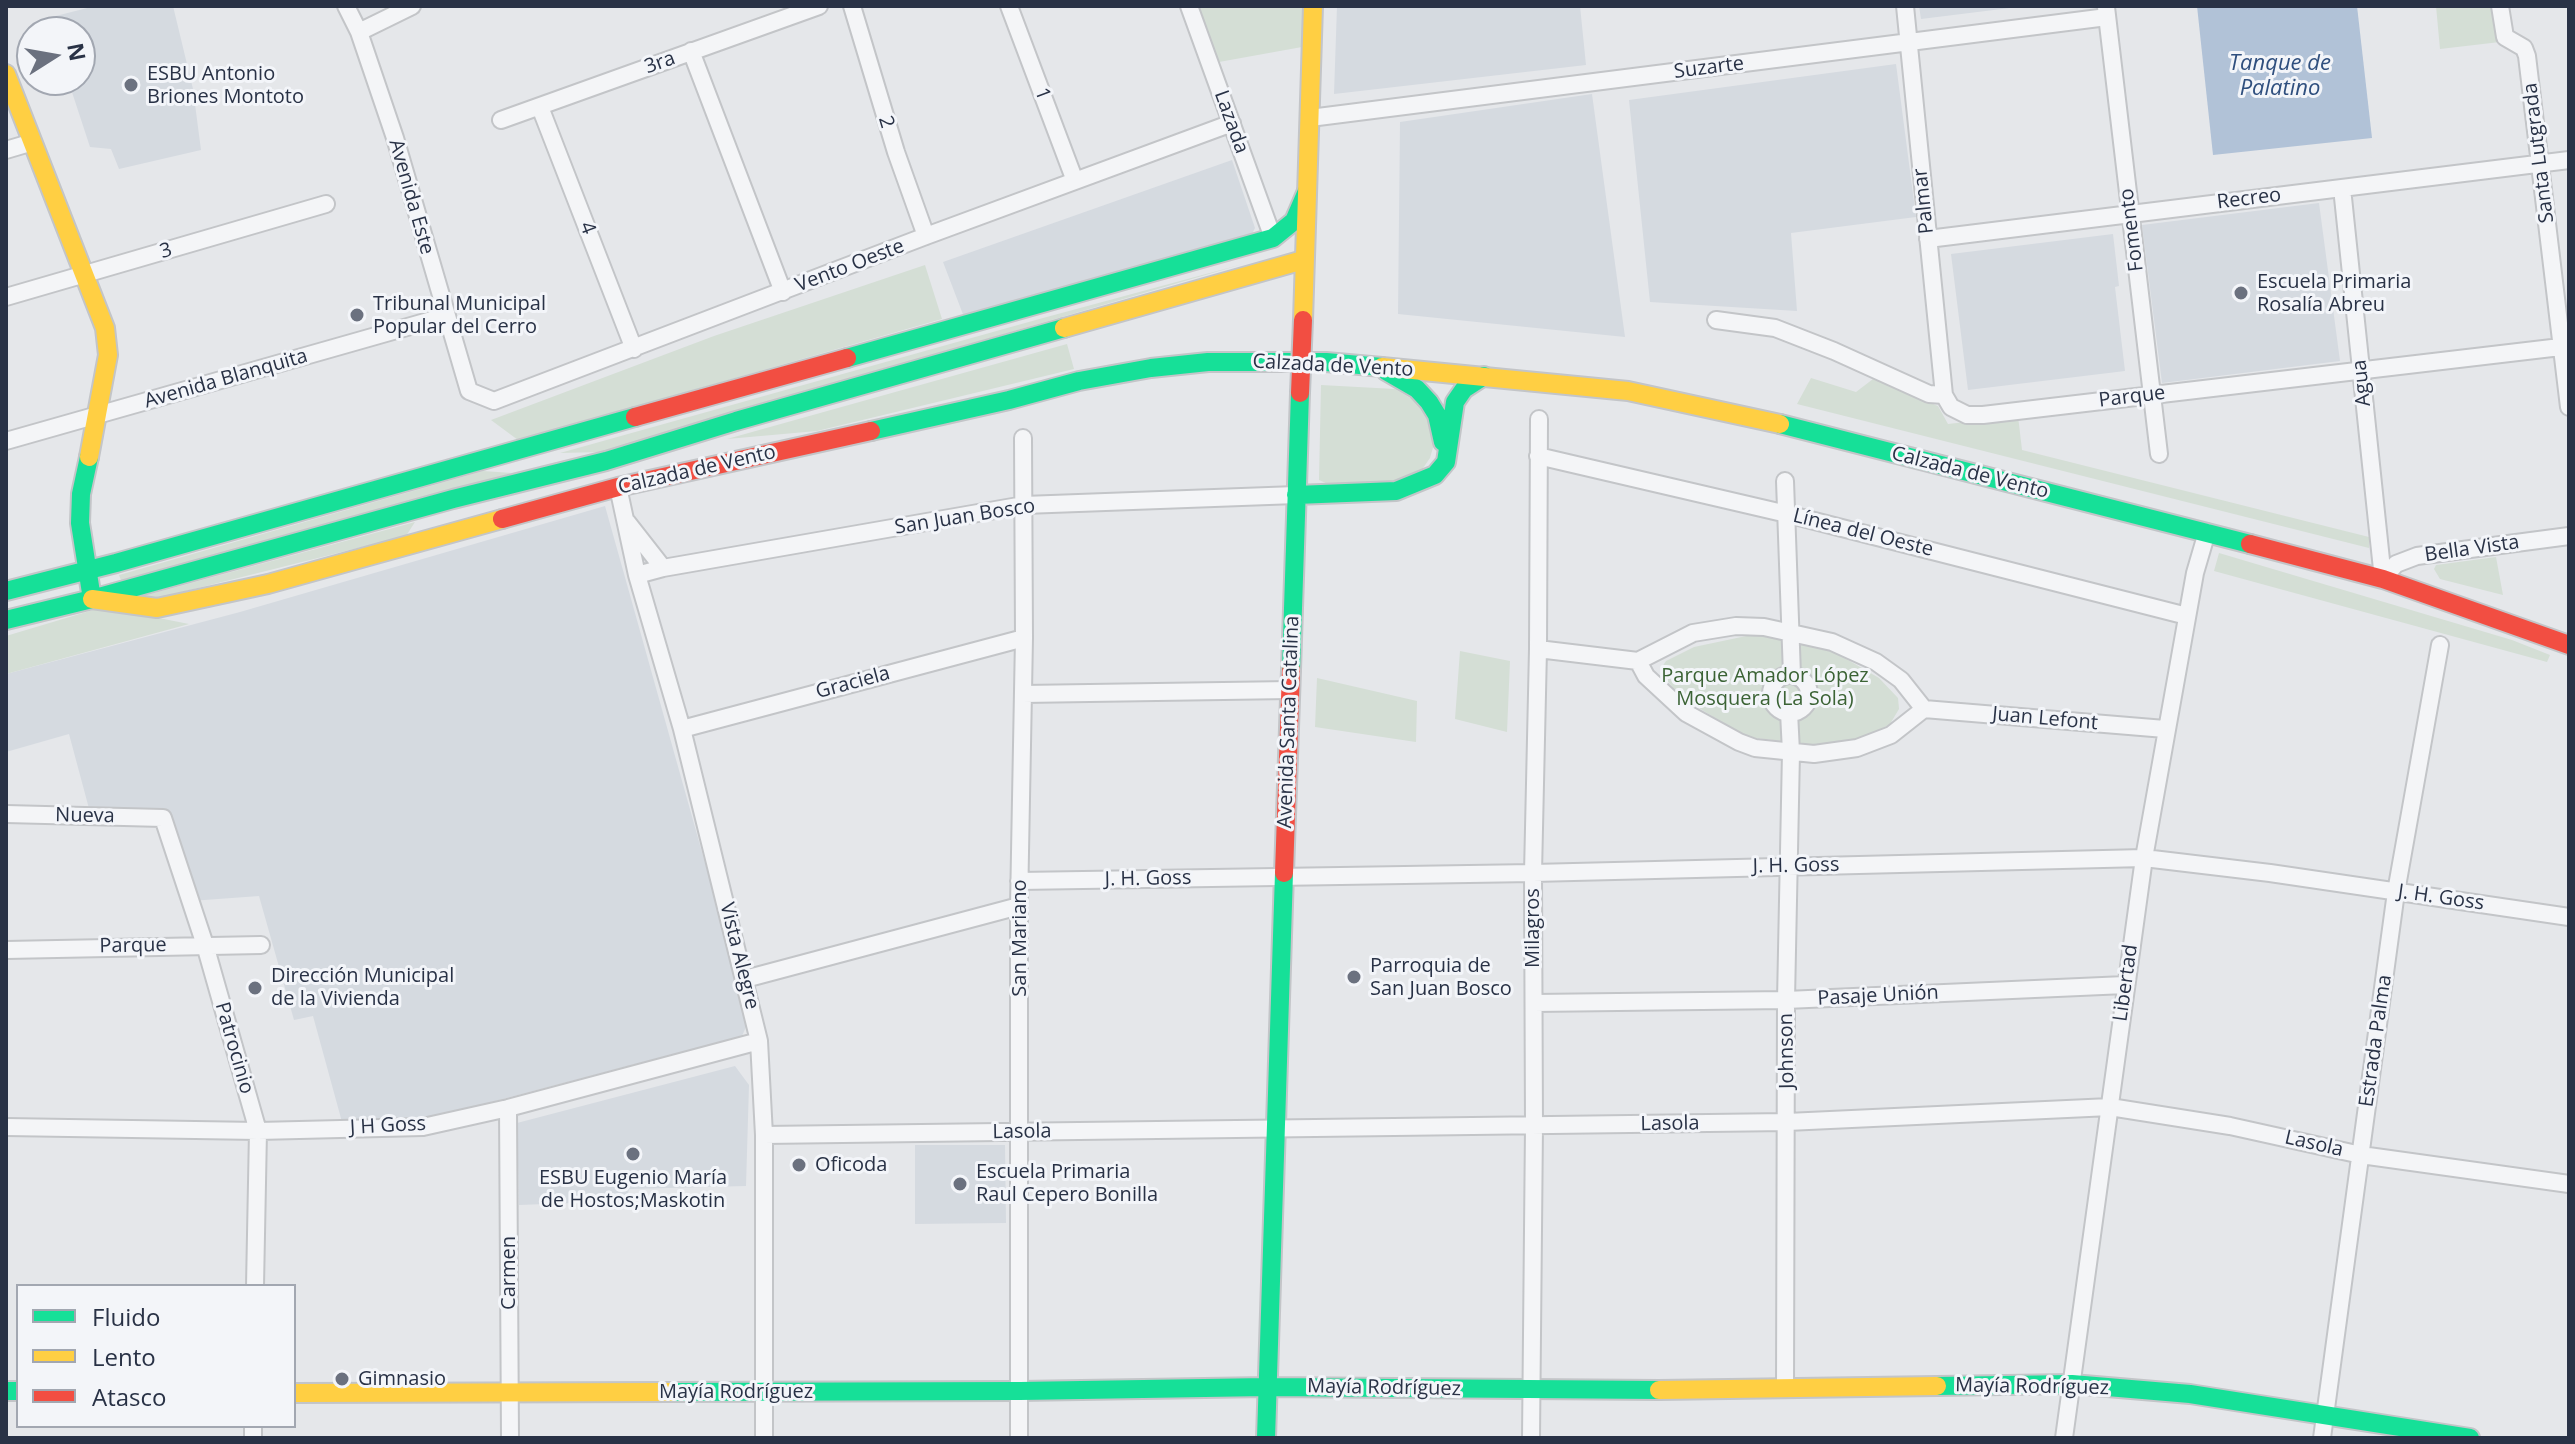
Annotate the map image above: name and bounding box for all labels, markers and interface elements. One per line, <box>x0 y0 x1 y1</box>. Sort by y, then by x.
north arrow <box>16 16 96 96</box>
text: N <box>61 40 94 63</box>
street label: 3ra <box>641 46 679 80</box>
water label: Tanque de Palatino <box>2229 51 2331 102</box>
street label: Suzarte <box>1673 52 1745 84</box>
place label: ESBU Antonio Briones Montoto <box>147 62 304 109</box>
marker: ESBU Antonio Briones Montoto <box>122 76 140 94</box>
street label: Santa Lutgrada <box>2518 82 2560 224</box>
street label: 1 <box>1029 84 1055 104</box>
street label: Lazada <box>1209 87 1253 157</box>
street label: 2 <box>873 113 899 131</box>
street label: Avenida Este <box>383 137 439 257</box>
street label: Palmar <box>1909 167 1939 235</box>
street label: Recreo <box>2215 183 2283 215</box>
street label: Fomento <box>2115 187 2149 273</box>
street label: 4 <box>574 218 600 238</box>
street label: Vento Oeste <box>792 234 908 298</box>
street label: 3 <box>157 238 175 264</box>
place label: Escuela Primaria Rosalía Abreu <box>2257 270 2411 317</box>
marker: Escuela Primaria Rosalía Abreu <box>2232 284 2250 302</box>
place label: Tribunal Municipal Popular del Cerro <box>373 292 546 339</box>
marker: Tribunal Municipal Popular del Cerro <box>348 306 366 324</box>
street label: Avenida Blanquita <box>142 344 310 414</box>
street label: Calzada de Vento <box>1252 350 1414 382</box>
street label: Agua <box>2348 358 2376 408</box>
street label: Parque <box>2097 381 2167 413</box>
street label: Calzada de Vento <box>616 440 778 500</box>
street label: Calzada de Vento <box>1889 442 2051 504</box>
street label: San Juan Bosco <box>893 494 1037 540</box>
street label: Línea del Oeste <box>1790 504 1936 562</box>
street label: Bella Vista <box>2423 530 2521 568</box>
street label: Avenida Santa Catalina <box>1273 615 1305 829</box>
street label: Graciela <box>813 662 893 704</box>
park label: Parque Amador López Mosquera (La Sola) <box>1661 664 1869 711</box>
street label: Juan Lefont <box>1991 702 2099 736</box>
street label: Nueva <box>55 803 115 829</box>
street label: J. H. Goss <box>1752 853 1840 879</box>
street label: J. H. Goss <box>1104 866 1192 892</box>
street label: San Mariano <box>1008 879 1032 997</box>
street label: J. H. Goss <box>2396 880 2486 916</box>
street label: Milagros <box>1521 888 1545 968</box>
street label: Vista Alegre <box>714 900 764 1012</box>
street label: Parque <box>99 933 167 959</box>
street label: Libertad <box>2109 943 2143 1023</box>
place label: Parroquia de San Juan Bosco <box>1370 954 1512 1001</box>
place label: Dirección Municipal de la Vivienda <box>271 964 454 1011</box>
marker: Parroquia de San Juan Bosco <box>1345 968 1363 986</box>
street label: Estrada Palma <box>2355 973 2397 1109</box>
marker: Dirección Municipal de la Vivienda <box>246 979 264 997</box>
street label: Pasaje Unión <box>1817 981 1939 1011</box>
street label: Patrocinio <box>209 999 259 1097</box>
street label: Johnson <box>1774 1013 1800 1089</box>
street label: Lasola <box>1640 1111 1700 1137</box>
street label: J H Goss <box>349 1112 427 1140</box>
street label: Lasola <box>992 1119 1052 1145</box>
street label: Lasola <box>2282 1126 2346 1162</box>
marker: ESBU Eugenio María de Hostos;Maskotin <box>624 1145 642 1163</box>
place label: Oficoda <box>815 1153 887 1177</box>
marker: Oficoda <box>790 1156 808 1174</box>
place label: Escuela Primaria Raul Cepero Bonilla <box>976 1160 1158 1207</box>
place label: ESBU Eugenio María de Hostos;Maskotin <box>539 1166 727 1213</box>
marker: Escuela Primaria Raul Cepero Bonilla <box>951 1175 969 1193</box>
street label: Carmen <box>497 1236 521 1310</box>
legend <box>16 1284 296 1428</box>
text: Fluido <box>92 1300 160 1333</box>
text: Lento <box>92 1340 156 1373</box>
place label: Gimnasio <box>358 1367 446 1391</box>
marker: Gimnasio <box>333 1370 351 1388</box>
street label: Mayía Rodríguez <box>1955 1374 2109 1400</box>
street label: Mayía Rodríguez <box>1307 1375 1461 1401</box>
text: Atasco <box>92 1380 166 1413</box>
street label: Mayía Rodríguez <box>659 1380 813 1404</box>

